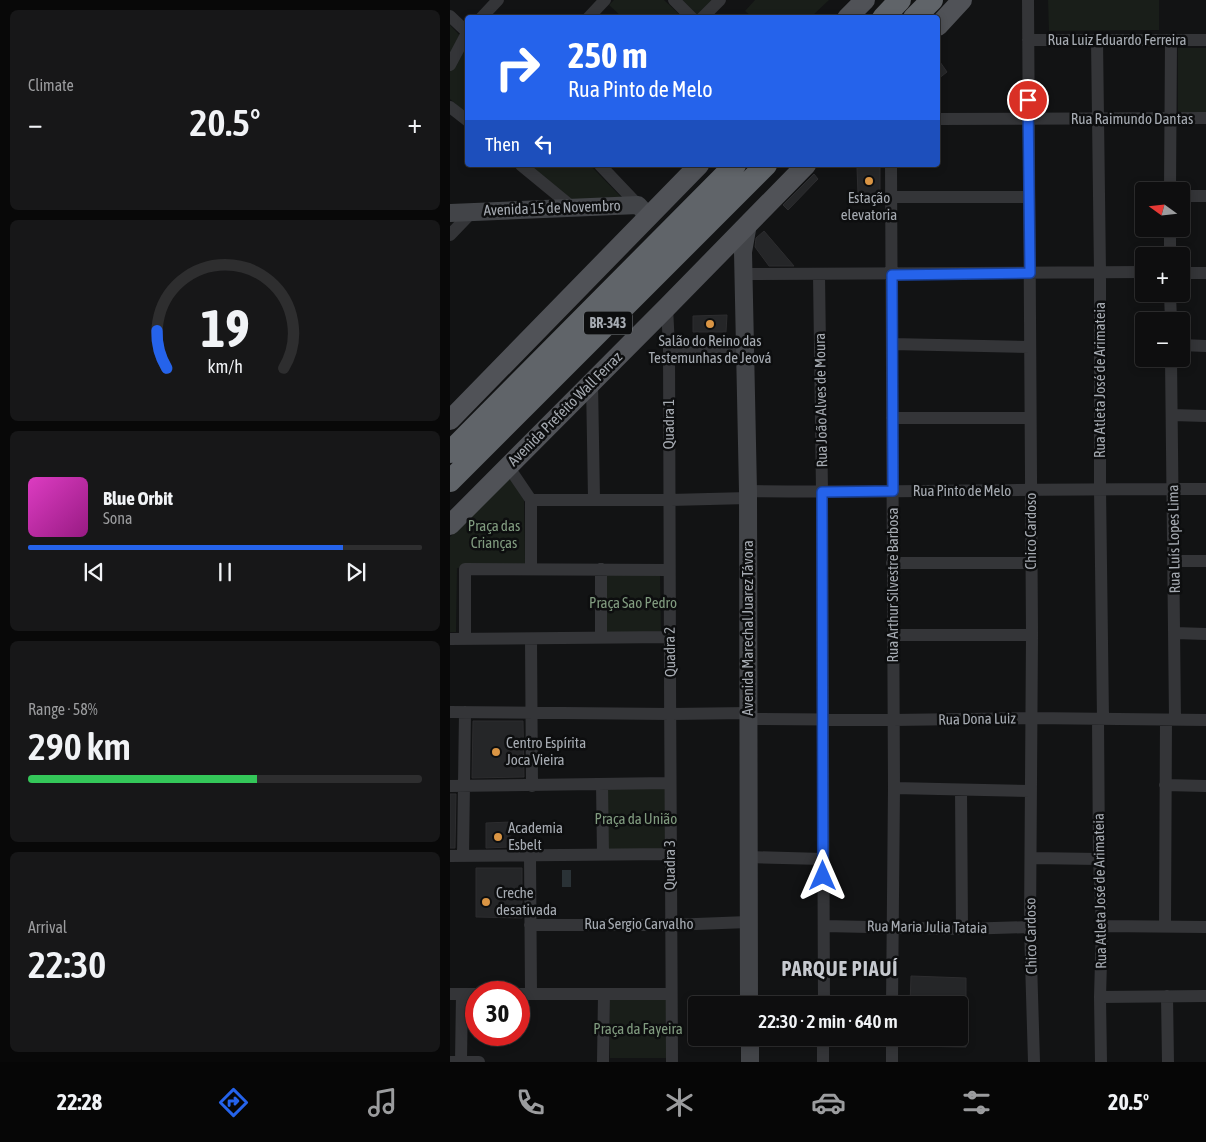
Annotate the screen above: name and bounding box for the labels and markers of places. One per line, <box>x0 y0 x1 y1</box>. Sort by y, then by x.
pin <box>1007 79 1049 121</box>
marker: Estação elevatoria <box>863 175 875 187</box>
place label: Estação elevatoria <box>841 189 897 223</box>
marker: Salão do Reino das Testemunhas de Jeová <box>704 318 716 330</box>
place label: Salão do Reino das Testemunhas de Jeová <box>648 332 772 366</box>
place label: Centro Espírita Joca Vieira <box>506 734 586 768</box>
marker: Centro Espírita Joca Vieira <box>490 746 502 758</box>
place label: Academia Esbelt <box>508 819 563 853</box>
marker: Academia Esbelt <box>492 831 504 843</box>
place label: Creche desativada <box>496 884 557 918</box>
marker: Creche desativada <box>480 896 492 908</box>

